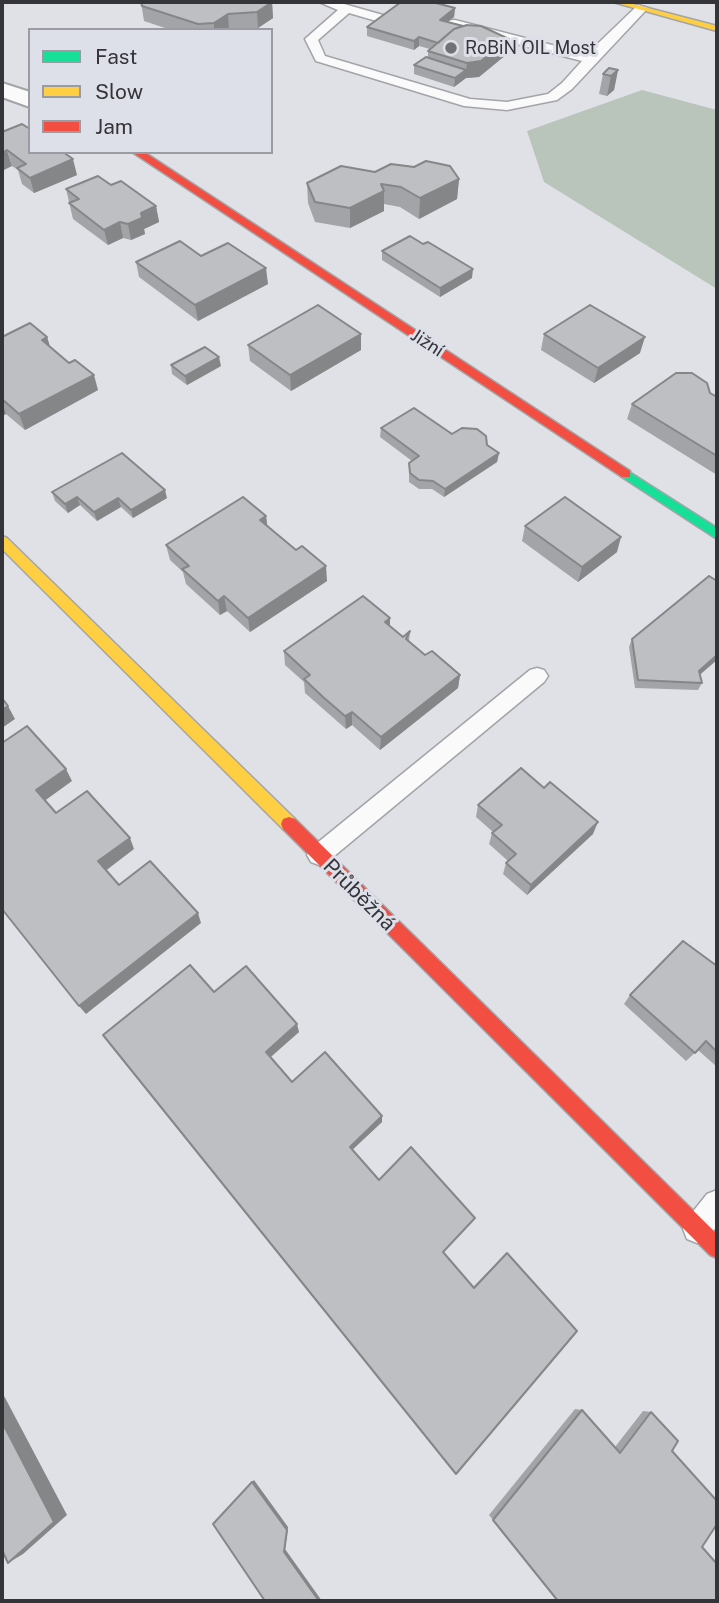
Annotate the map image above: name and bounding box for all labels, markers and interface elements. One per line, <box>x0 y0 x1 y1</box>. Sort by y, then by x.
legend <box>28 28 273 154</box>
place label: RoBiN OIL Most <box>465 37 596 59</box>
marker: RoBiN OIL Most <box>443 40 459 56</box>
text: Fast <box>95 44 137 69</box>
text: Slow <box>95 79 143 104</box>
text: Jam <box>95 114 133 139</box>
street label: Jižní <box>407 324 447 362</box>
street label: Průběžná <box>318 854 400 936</box>

